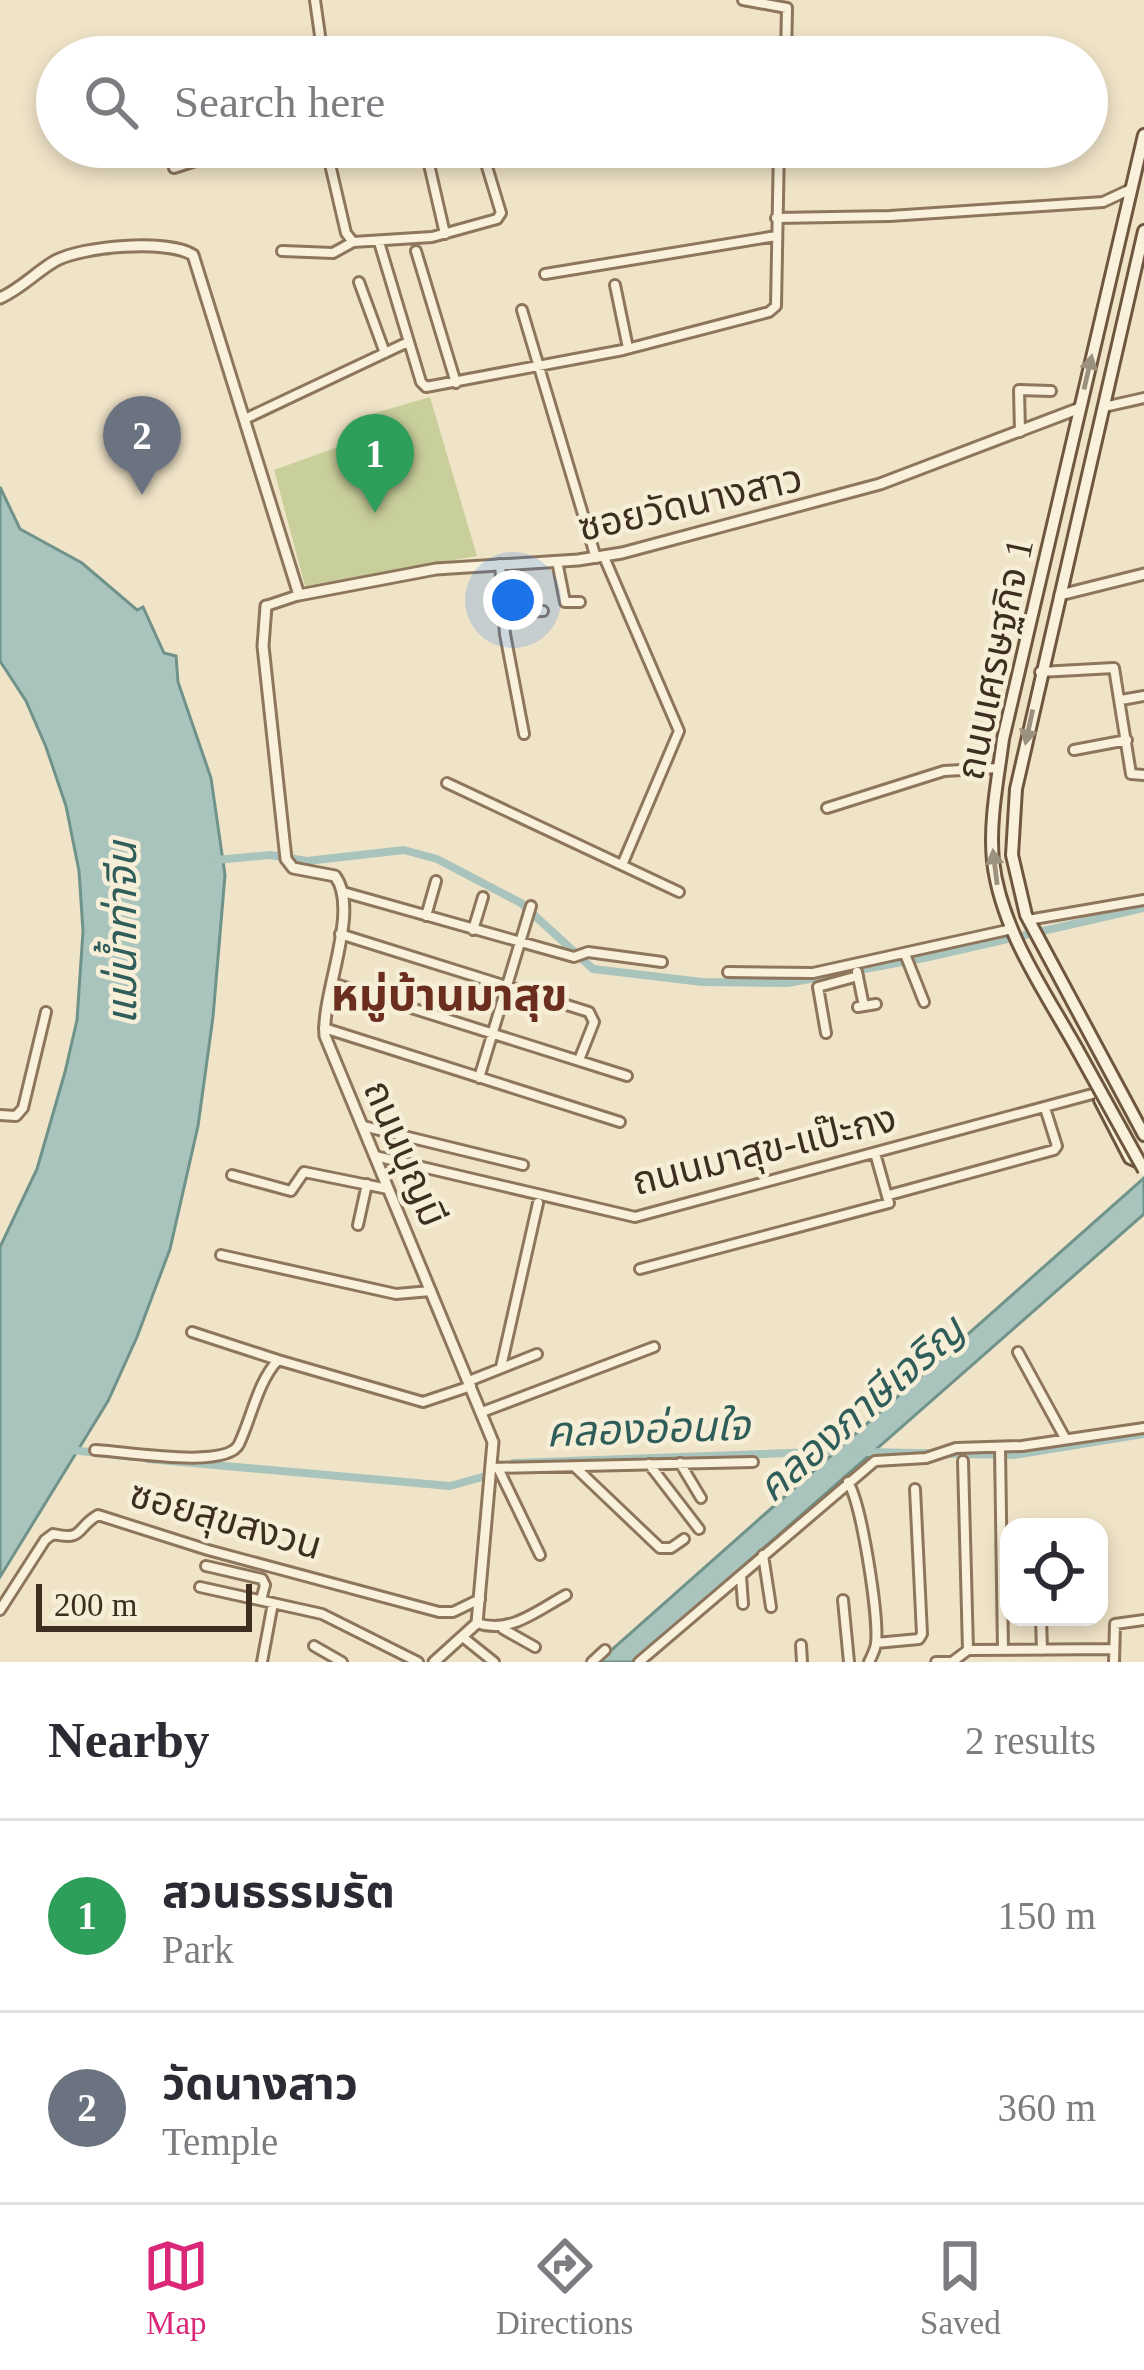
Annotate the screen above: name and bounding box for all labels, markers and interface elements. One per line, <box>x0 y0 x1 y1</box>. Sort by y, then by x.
search box <box>36 36 1108 168</box>
icon: search <box>78 69 144 135</box>
text: Search here <box>174 77 385 127</box>
one-way arrow <box>1080 353 1099 390</box>
pin: 2 <box>103 396 181 495</box>
pin: 1 <box>336 414 414 513</box>
street label: ซอยวัดนางสาว <box>574 456 806 549</box>
street label: ถนนเศรษฐกิจ 1 <box>948 535 1041 784</box>
your location <box>483 570 543 630</box>
one-way arrow <box>1019 709 1038 747</box>
water label: แม่น้ำท่าจีน <box>93 839 145 1025</box>
one-way arrow <box>986 848 1005 886</box>
district label: หมู่บ้านมาสุข <box>331 970 567 1022</box>
street label: ถนนบุญมี <box>354 1074 455 1233</box>
street label: ถนนมาสุข-แป๊ะกง <box>628 1096 901 1205</box>
water label: คลองภาษีเจริญ <box>748 1305 975 1511</box>
water label: คลองอ่อนใจ <box>545 1402 752 1456</box>
street label: ซอยสุขสงวน <box>125 1472 327 1569</box>
map controls <box>1000 1518 1108 1626</box>
button: locate <box>1000 1518 1108 1626</box>
scale bar <box>36 1578 252 1631</box>
text: 200 m <box>54 1587 137 1623</box>
text: Nearby <box>48 1712 209 1768</box>
text: 2 results <box>965 1719 1096 1762</box>
text: สวนธรรมรัต <box>162 1867 395 1917</box>
text: 1 <box>77 1894 97 1937</box>
text: 150 m <box>997 1894 1096 1937</box>
text: Park <box>162 1928 234 1971</box>
text: วัดนางสาว <box>162 2059 358 2109</box>
text: 2 <box>77 2086 97 2129</box>
text: 360 m <box>997 2086 1096 2129</box>
text: Temple <box>162 2120 278 2163</box>
tab: Map <box>143 2233 209 2342</box>
tab: Directions <box>496 2233 633 2342</box>
tab: Saved <box>920 2233 1001 2342</box>

